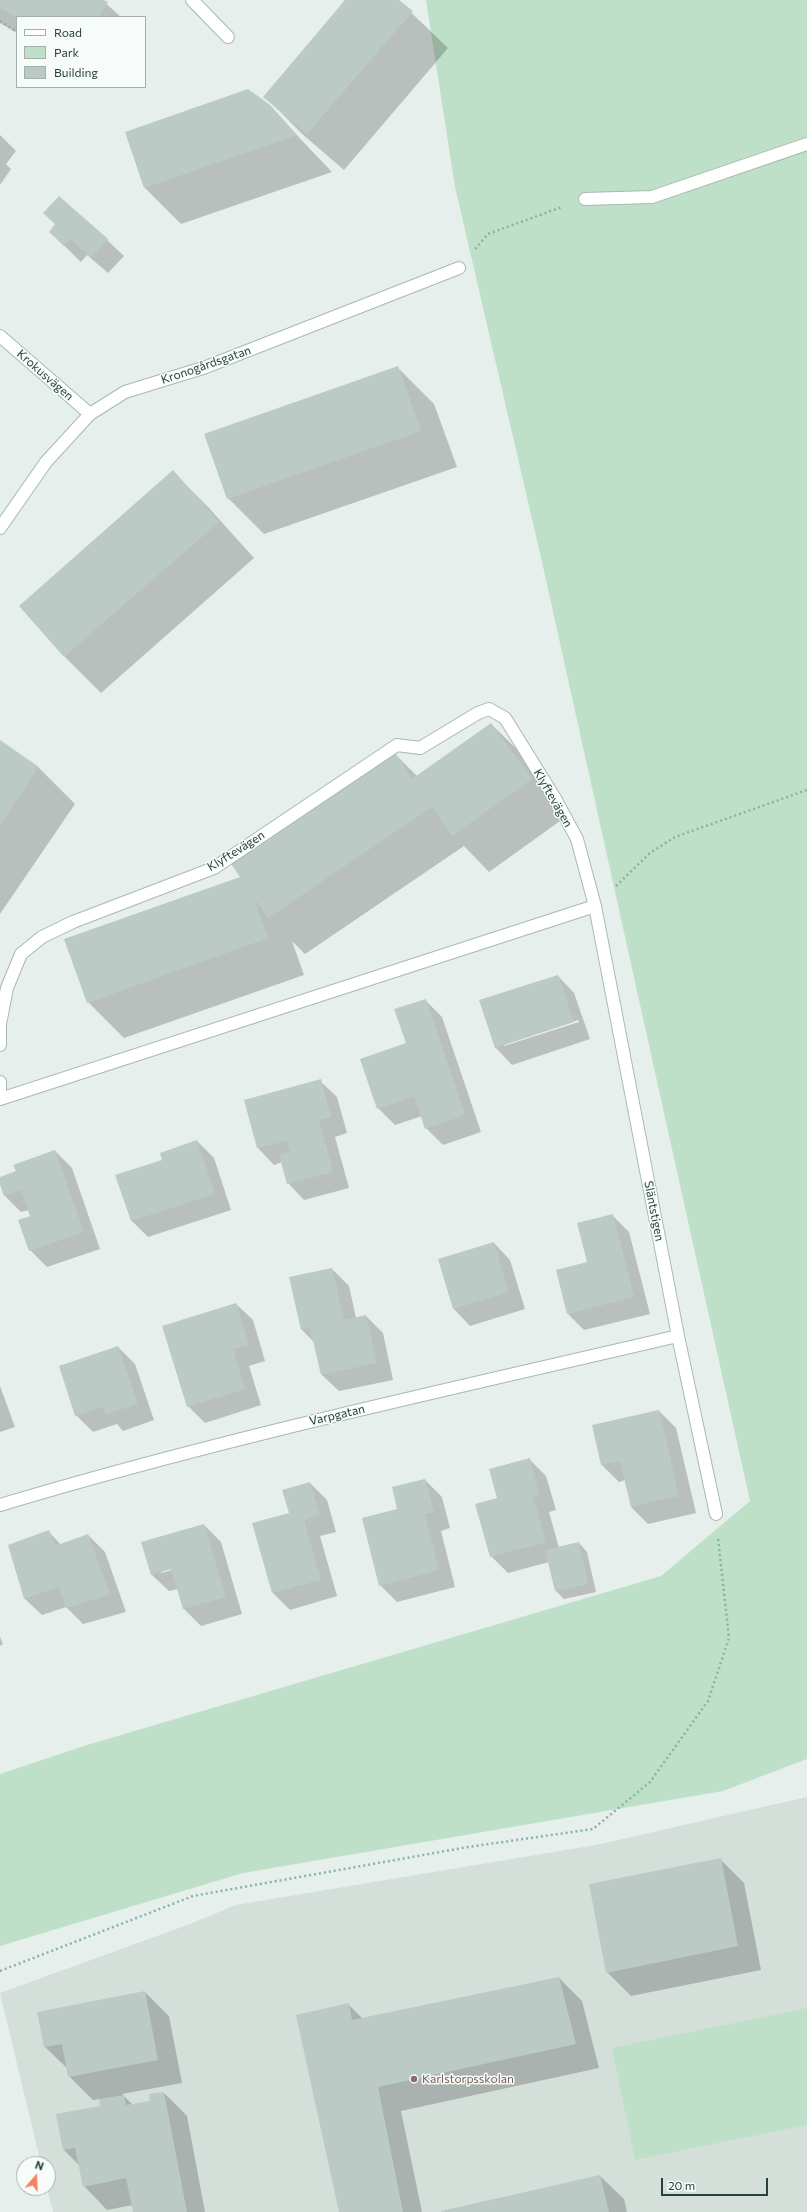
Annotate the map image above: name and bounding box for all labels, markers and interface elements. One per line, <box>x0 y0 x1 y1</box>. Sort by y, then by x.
legend <box>16 16 146 88</box>
text: Road <box>54 25 82 39</box>
text: Park <box>54 45 79 59</box>
text: Building <box>54 65 98 79</box>
street label: Kronogårdsgatan <box>159 343 253 387</box>
street label: Krokusvägen <box>14 347 76 403</box>
street label: Klyftevägen <box>531 766 575 830</box>
street label: Klyftevägen <box>205 828 267 874</box>
street label: Släntstigen <box>641 1180 667 1242</box>
street label: Varpgatan <box>308 1402 366 1428</box>
place label: Karlstorpsskolan <box>422 2072 514 2086</box>
marker: Karlstorpsskolan <box>409 2074 419 2084</box>
north arrow <box>16 2156 56 2196</box>
text: N <box>34 2158 46 2173</box>
scale bar <box>663 2170 770 2196</box>
text: 20 m <box>668 2178 695 2192</box>

